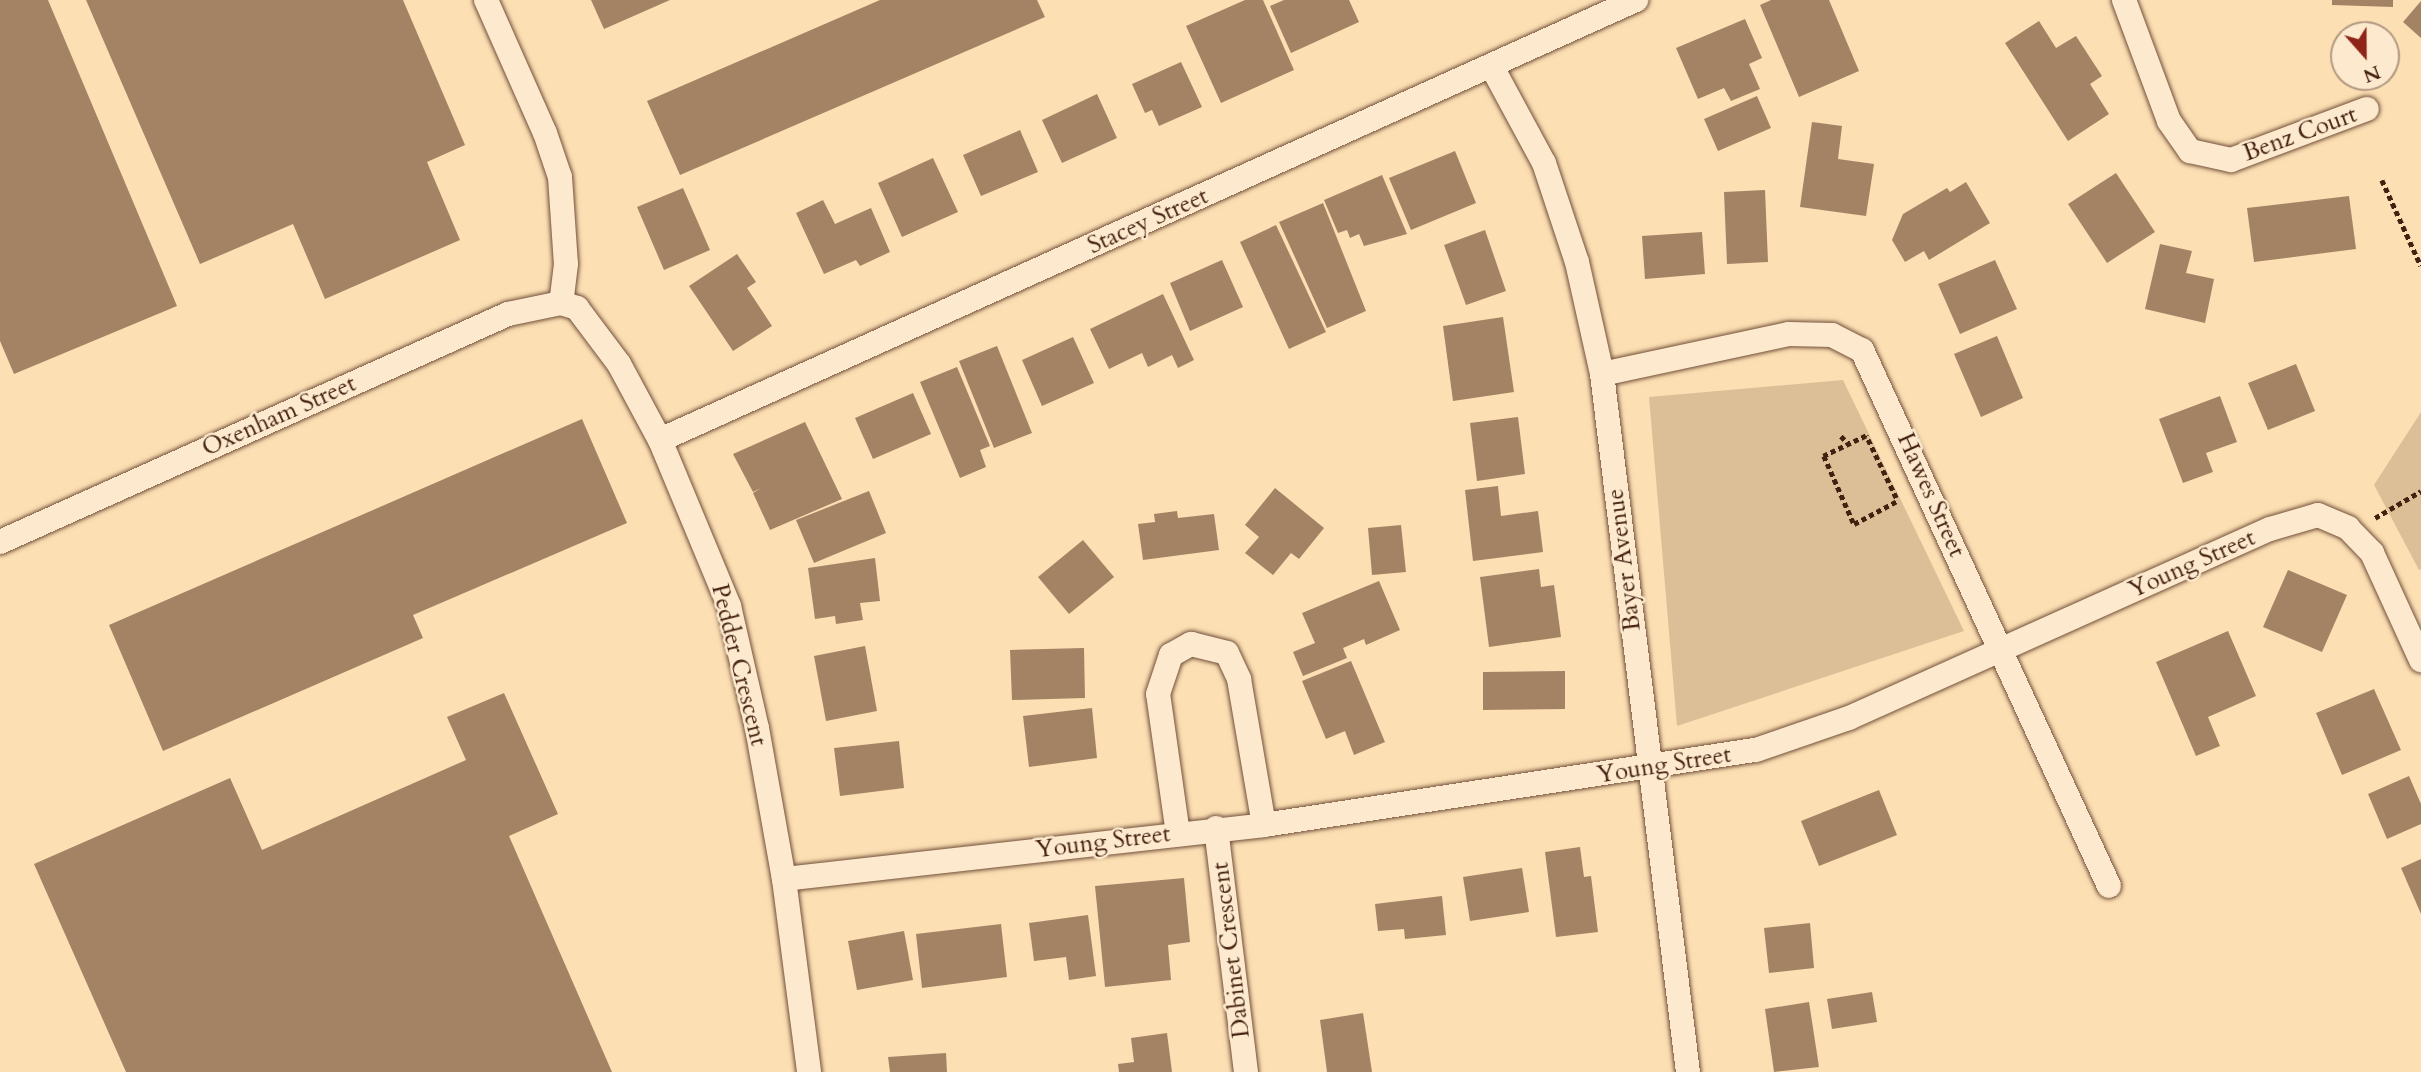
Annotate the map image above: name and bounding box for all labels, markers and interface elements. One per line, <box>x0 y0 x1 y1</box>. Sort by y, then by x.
north arrow <box>2330 21 2400 91</box>
text: N <box>2359 59 2384 89</box>
street label: Benz Court <box>2239 100 2361 168</box>
street label: Stacey Street <box>1083 182 1213 260</box>
street label: Oxenham Street <box>198 369 360 463</box>
street label: Hawes Street <box>1891 428 1971 562</box>
street label: Bayer Avenue <box>1601 487 1647 633</box>
street label: Young Street <box>2124 523 2260 605</box>
street label: Pedder Crescent <box>705 581 773 749</box>
street label: Young Street <box>1595 740 1733 790</box>
street label: Young Street <box>1034 819 1172 865</box>
street label: Dabinet Crescent <box>1206 860 1256 1040</box>

